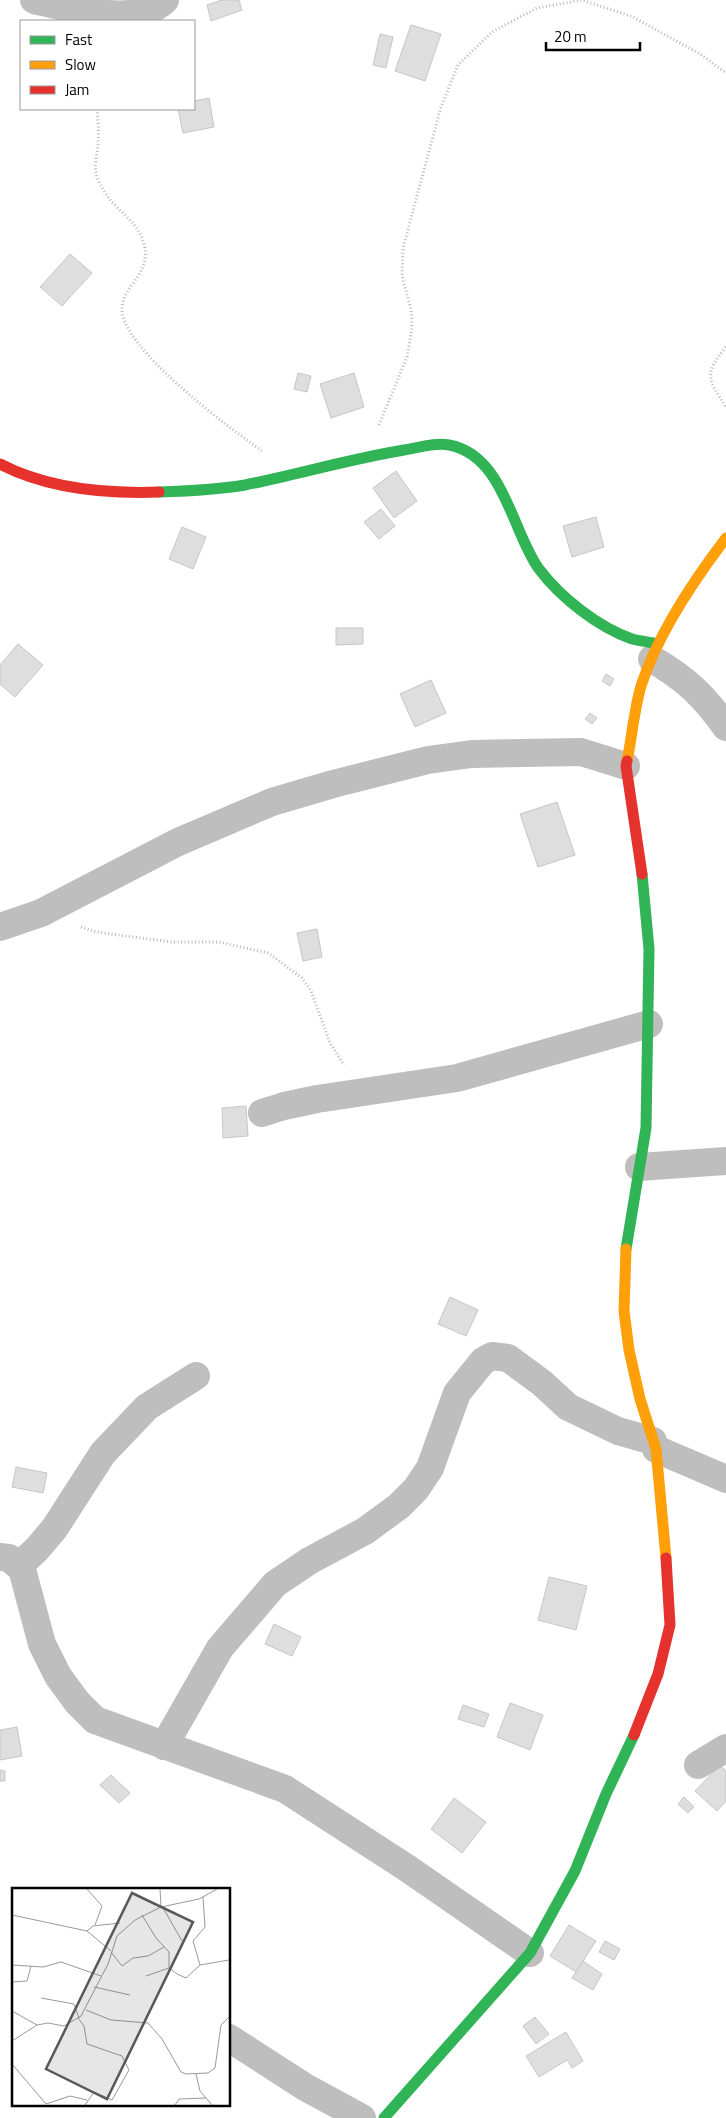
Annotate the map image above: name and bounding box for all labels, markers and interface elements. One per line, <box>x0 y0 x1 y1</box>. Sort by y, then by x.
legend <box>20 20 195 110</box>
scale bar <box>546 20 640 52</box>
text: 20 m <box>554 25 587 48</box>
text: Fast <box>65 28 93 51</box>
text: Slow <box>65 53 96 76</box>
text: Jam <box>65 78 89 101</box>
inset map <box>12 1888 230 2106</box>

